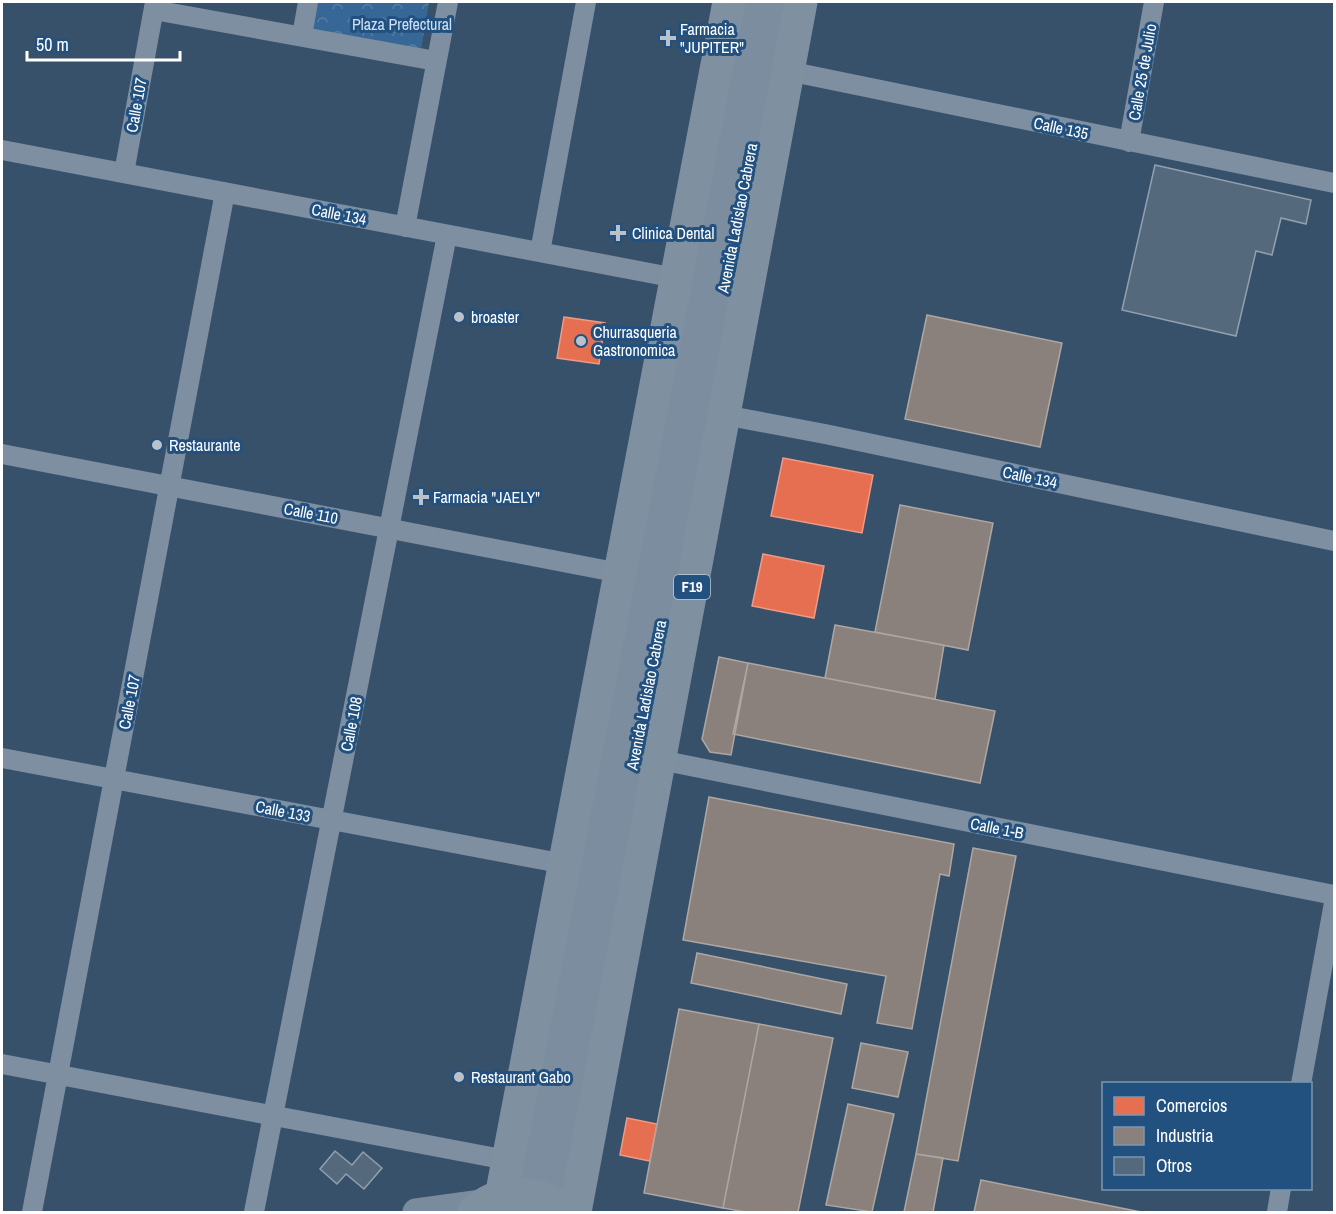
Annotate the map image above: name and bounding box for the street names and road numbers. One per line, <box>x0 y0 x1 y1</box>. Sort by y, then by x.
street label: Calle 25 de Julio <box>1123 22 1161 122</box>
street label: Calle 107 <box>120 76 152 134</box>
street label: Calle 135 <box>1032 111 1090 145</box>
street label: Avenida Ladislao Cabrera <box>711 141 762 296</box>
street label: Calle 134 <box>310 198 368 230</box>
street label: Calle 134 <box>1001 460 1059 494</box>
street label: Calle 110 <box>282 497 340 529</box>
road number: F19 <box>674 575 710 599</box>
street label: Avenida Ladislao Cabrera <box>620 618 671 773</box>
street label: Calle 107 <box>113 673 145 731</box>
street label: Calle 108 <box>335 695 367 753</box>
street label: Calle 133 <box>254 795 312 827</box>
street label: Calle 1-B <box>968 812 1026 844</box>

